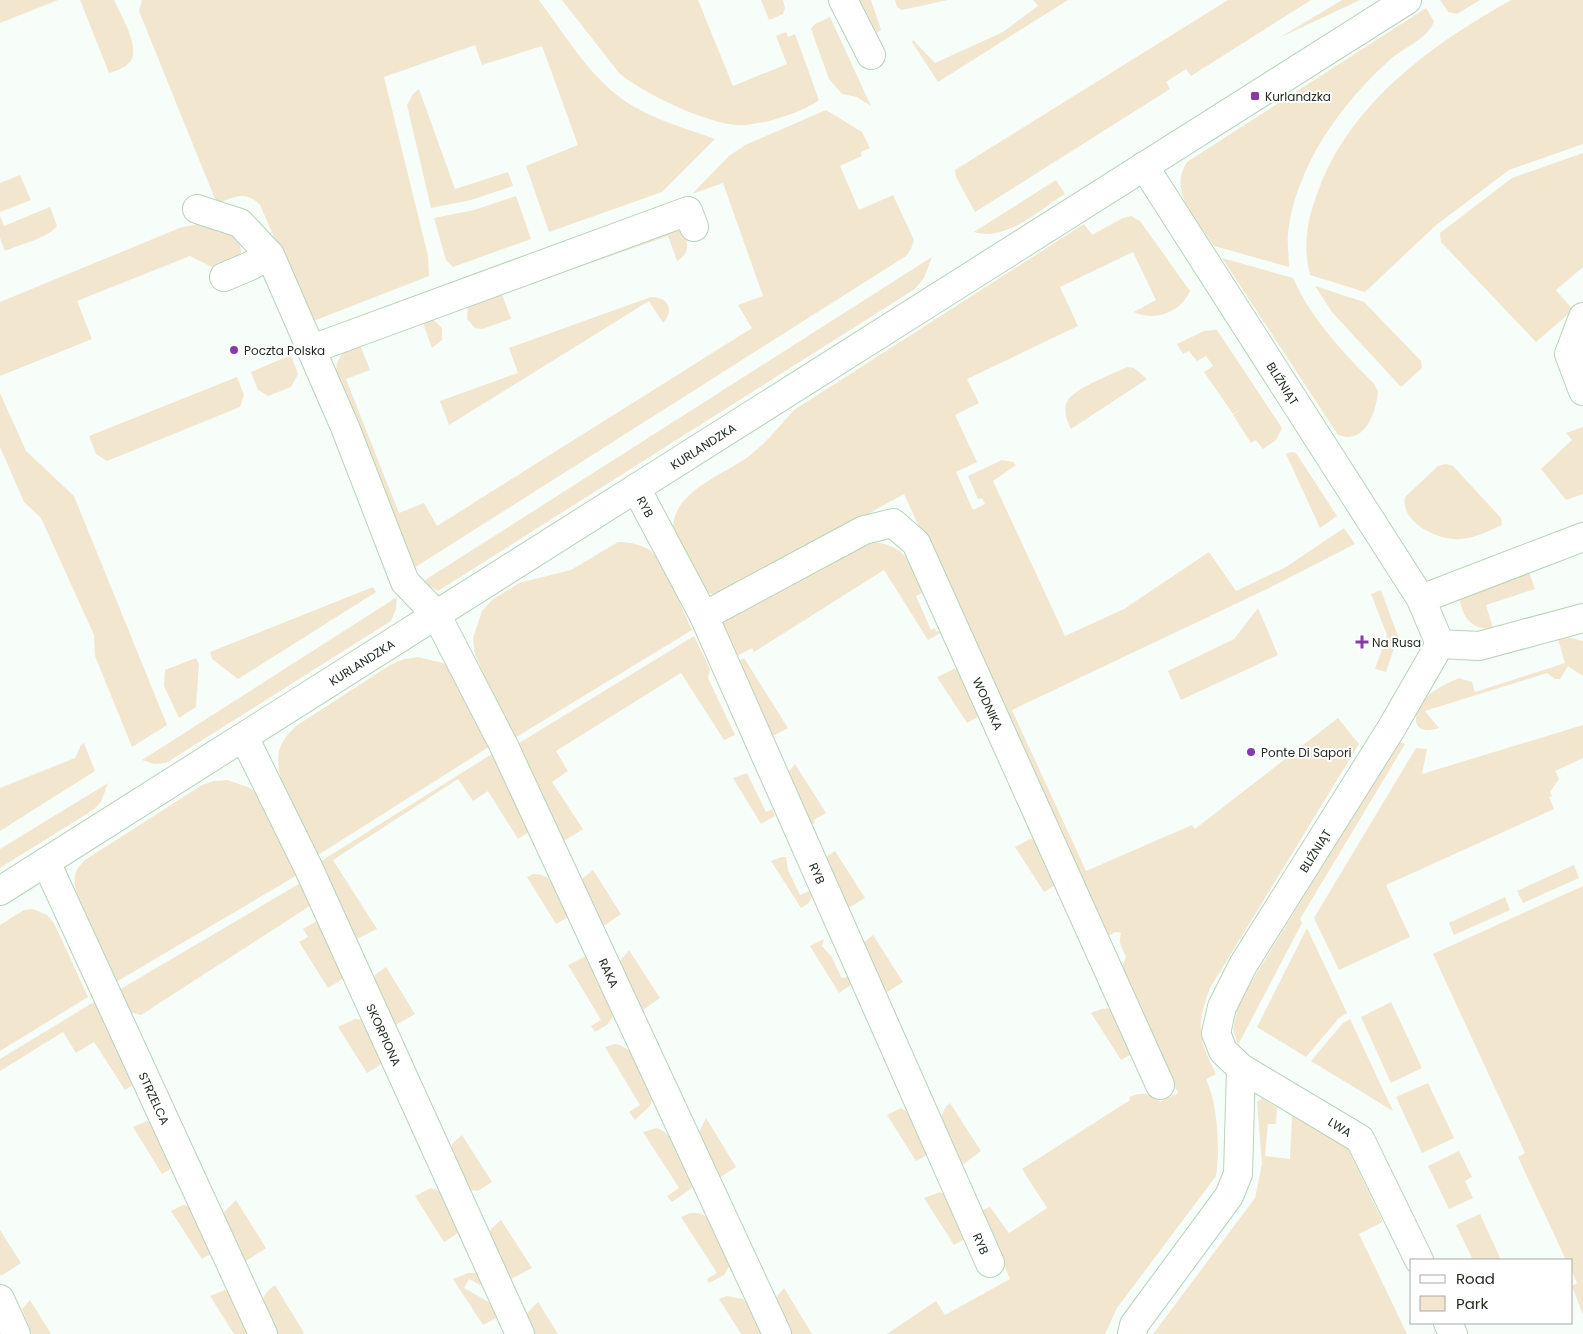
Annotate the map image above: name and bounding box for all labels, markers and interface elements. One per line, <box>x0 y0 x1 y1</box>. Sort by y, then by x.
place label: Kurlandzka <box>1265 88 1331 105</box>
marker: Kurlandzka <box>1249 90 1261 102</box>
place label: Poczta Polska <box>244 342 325 359</box>
marker: Poczta Polska <box>228 344 240 356</box>
street label: BLIŹNIĄT <box>1263 359 1303 409</box>
street label: KURLANDZKA <box>667 419 739 473</box>
street label: RYB <box>633 493 658 520</box>
place label: Na Rusa <box>1372 634 1421 651</box>
street label: KURLANDZKA <box>326 635 398 689</box>
marker: Na Rusa <box>1356 636 1368 648</box>
street label: WODNIKA <box>969 674 1008 733</box>
place label: Ponte Di Sapori <box>1261 744 1351 761</box>
marker: Ponte Di Sapori <box>1245 746 1257 758</box>
street label: BLIŹNIĄT <box>1295 825 1335 875</box>
street label: RYB <box>805 860 830 886</box>
street label: RAKA <box>595 955 623 990</box>
street label: SKORPIONA <box>363 1001 406 1069</box>
street label: STRZELCA <box>135 1069 174 1127</box>
street label: LWA <box>1325 1113 1355 1141</box>
street label: RYB <box>969 1230 994 1257</box>
legend <box>1410 1259 1573 1324</box>
text: Road <box>1456 1268 1495 1289</box>
text: Park <box>1456 1293 1488 1314</box>

